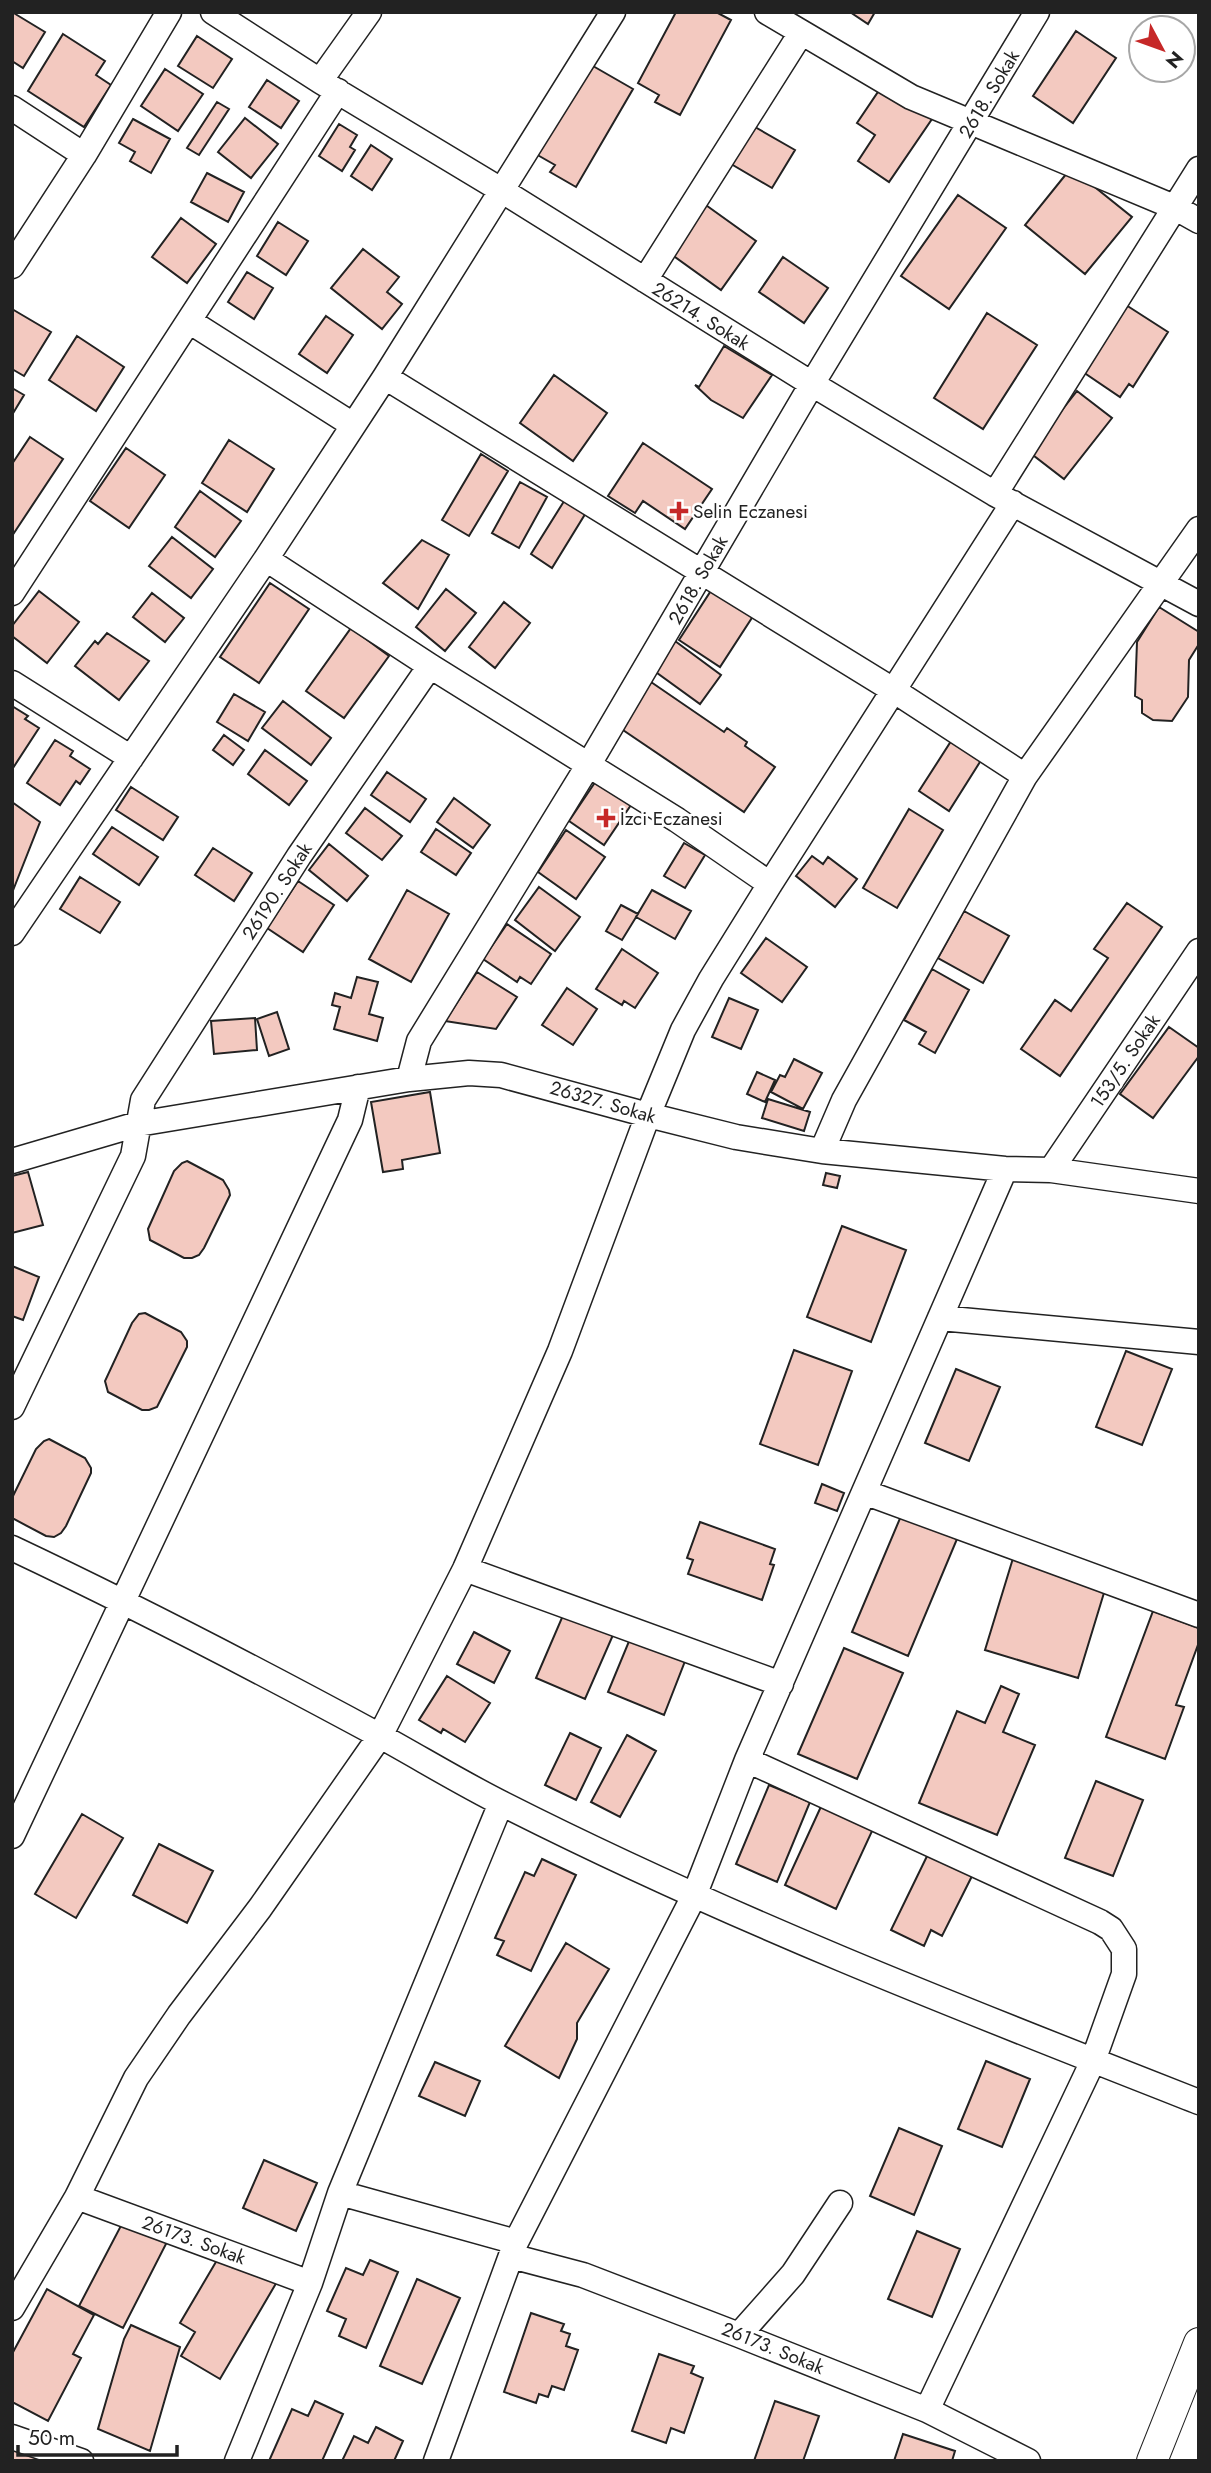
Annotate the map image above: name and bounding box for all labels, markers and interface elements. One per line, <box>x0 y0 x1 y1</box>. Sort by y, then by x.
north arrow <box>1127 14 1197 84</box>
street label: 2618. Sokak <box>952 44 1026 143</box>
text: N <box>1159 45 1190 74</box>
street label: 26214. Sokak <box>647 275 755 357</box>
place label: Selin Eczanesi <box>693 498 808 525</box>
marker: Selin Eczanesi <box>671 503 687 519</box>
street label: 2618. Sokak <box>662 530 735 629</box>
place label: İzci Eczanesi <box>620 805 723 832</box>
marker: İzci Eczanesi <box>598 810 614 826</box>
street label: 26190. Sokak <box>236 837 319 945</box>
street label: 153/5. Sokak <box>1084 1008 1167 1113</box>
street label: 26327. Sokak <box>547 1074 660 1130</box>
street label: 26173. Sokak <box>138 2209 250 2271</box>
street label: 26173. Sokak <box>718 2315 829 2381</box>
scale bar <box>18 2414 177 2458</box>
text: 50 m <box>28 2423 75 2453</box>

